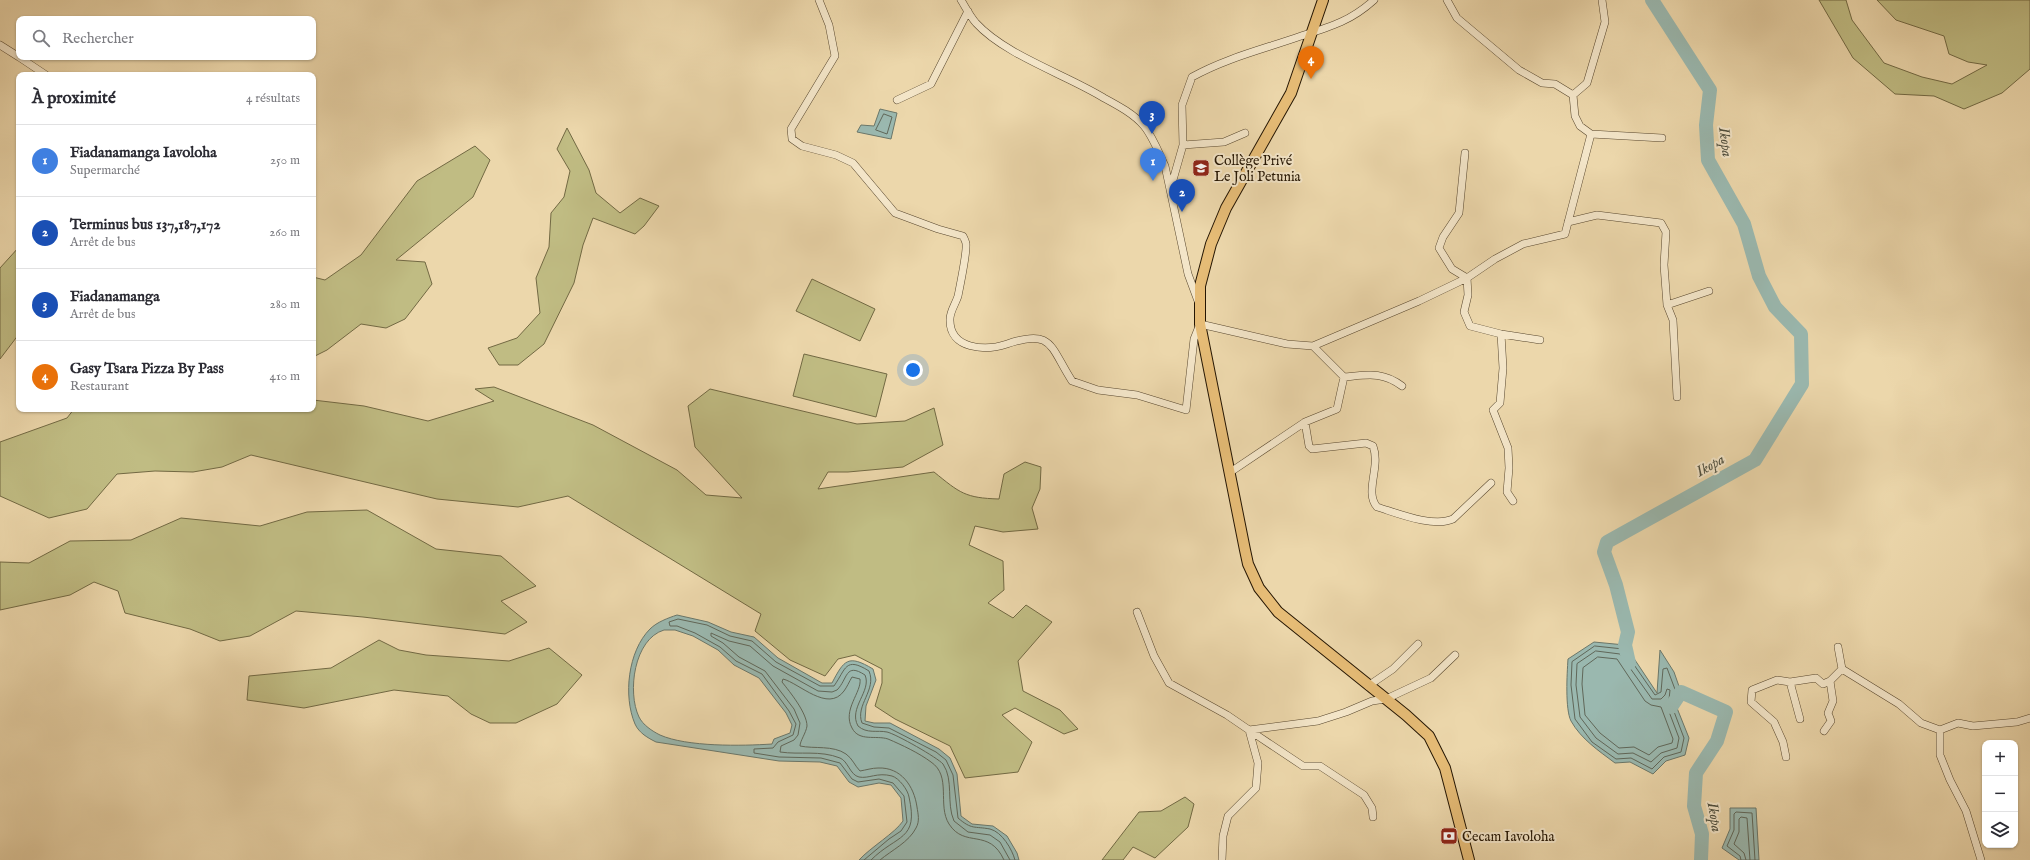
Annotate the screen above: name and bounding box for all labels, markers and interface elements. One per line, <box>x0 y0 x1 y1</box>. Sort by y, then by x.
search box <box>16 16 316 60</box>
icon: search <box>30 27 52 49</box>
text: Rechercher <box>62 29 134 48</box>
pin: 4 <box>1298 46 1324 79</box>
text: À proximité <box>32 88 116 109</box>
text: 4 résultats <box>246 90 300 107</box>
pin: 3 <box>1139 101 1165 134</box>
water label: Ikopa <box>1714 125 1737 158</box>
text: Fiadanamanga Iavoloha <box>70 143 217 162</box>
pin: 1 <box>1140 148 1166 181</box>
text: 1 <box>43 152 47 169</box>
text: 250 m <box>270 152 300 169</box>
place label: Collège Privé Le Joli Petunia <box>1214 152 1302 186</box>
school or university icon: Collège Privé Le Joli Petunia <box>1191 158 1211 178</box>
text: Supermarché <box>70 162 140 179</box>
pin: 2 <box>1169 179 1195 212</box>
text: Terminus bus 137,187,172 <box>70 215 220 234</box>
text: 2 <box>42 224 48 241</box>
text: 260 m <box>269 224 300 241</box>
text: Arrêt de bus <box>70 234 136 251</box>
text: Fiadanamanga <box>70 287 160 306</box>
text: 3 <box>43 296 47 313</box>
text: 280 m <box>270 296 300 313</box>
text: Arrêt de bus <box>70 306 136 323</box>
text: Gasy Tsara Pizza By Pass <box>70 359 224 378</box>
your location <box>903 360 923 380</box>
text: 4 <box>42 368 48 385</box>
text: 410 m <box>270 368 300 385</box>
text: Restaurant <box>70 378 129 395</box>
water label: Ikopa <box>1692 450 1728 482</box>
map controls <box>1982 740 2018 848</box>
button: + <box>1982 740 2018 776</box>
button: − <box>1982 776 2018 812</box>
water label: Ikopa <box>1703 800 1726 834</box>
button: layers <box>1982 812 2018 848</box>
bank icon: Cecam Iavoloha <box>1439 826 1459 846</box>
place label: Cecam Iavoloha <box>1462 828 1556 846</box>

